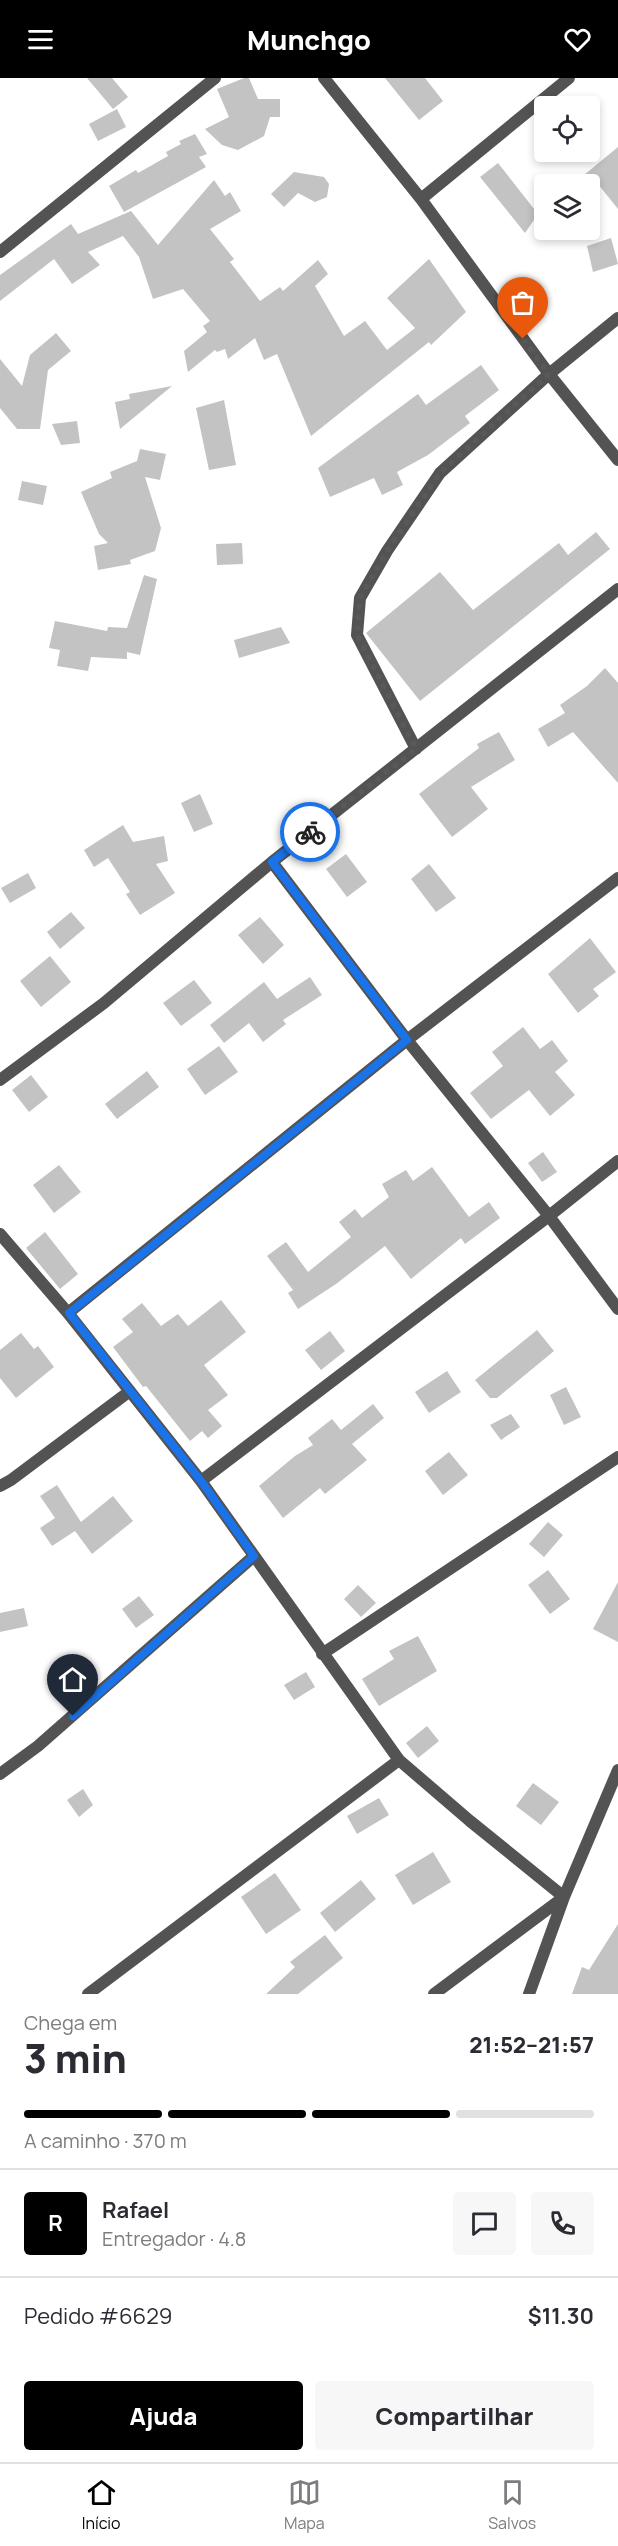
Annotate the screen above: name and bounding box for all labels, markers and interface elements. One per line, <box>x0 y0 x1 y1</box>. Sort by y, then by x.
text: Munchgo <box>247 21 371 58</box>
icon: menu <box>24 23 57 56</box>
icon: heart <box>561 23 594 56</box>
map controls <box>534 96 600 240</box>
button: locate <box>534 96 600 162</box>
button: layers <box>534 174 600 240</box>
pin <box>497 277 548 339</box>
icon: bag <box>506 286 539 319</box>
courier <box>280 802 340 862</box>
icon: bike <box>294 816 327 849</box>
pin <box>47 1654 98 1716</box>
icon: home <box>56 1663 89 1696</box>
text: Chega em <box>24 2009 117 2036</box>
text: 21:52–21:57 <box>469 2030 594 2060</box>
text: 3 min <box>24 2031 127 2085</box>
text: A caminho · 370 m <box>24 2127 187 2154</box>
button: chat <box>453 2192 516 2255</box>
button: phone <box>531 2192 594 2255</box>
text: Rafael <box>102 2195 169 2225</box>
text: R <box>48 2208 63 2238</box>
text: Entregador · 4.8 <box>102 2225 246 2252</box>
text: Pedido #6629 <box>24 2301 172 2331</box>
text: $11.30 <box>528 2301 594 2331</box>
button: Ajuda <box>24 2381 303 2450</box>
button: Compartilhar <box>315 2381 594 2450</box>
tab: Início <box>82 2476 121 2534</box>
tab: Mapa <box>284 2476 325 2534</box>
tab: Salvos <box>488 2476 536 2534</box>

